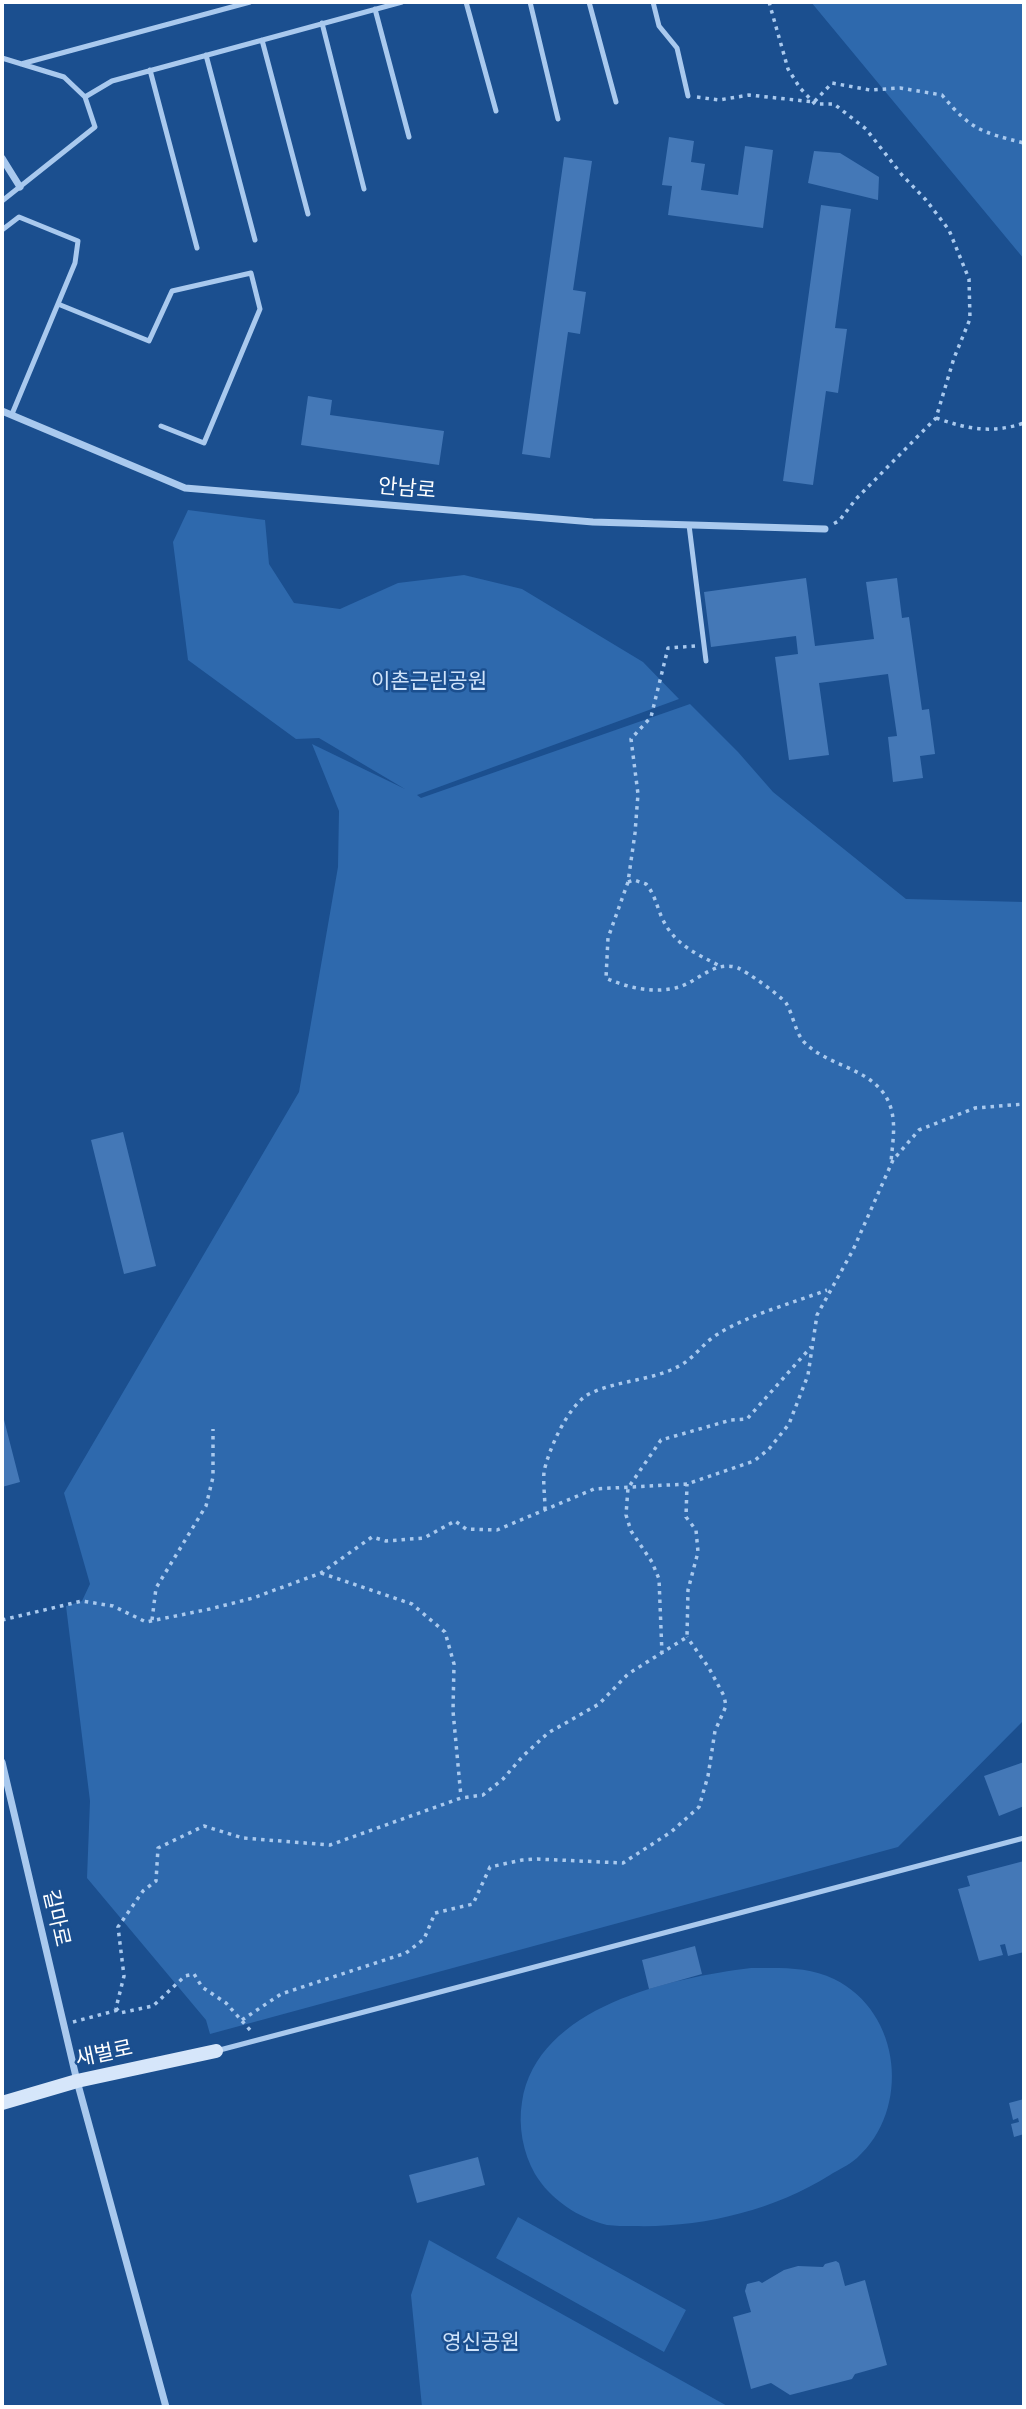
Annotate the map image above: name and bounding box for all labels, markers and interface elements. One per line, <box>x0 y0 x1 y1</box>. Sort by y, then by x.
street label: 안남로 <box>377 474 437 504</box>
park label: 이촌근린공원 <box>371 669 487 695</box>
street label: 길마로 <box>37 1887 75 1949</box>
street label: 새벌로 <box>73 2036 135 2072</box>
park label: 영신공원 <box>442 2330 520 2356</box>

